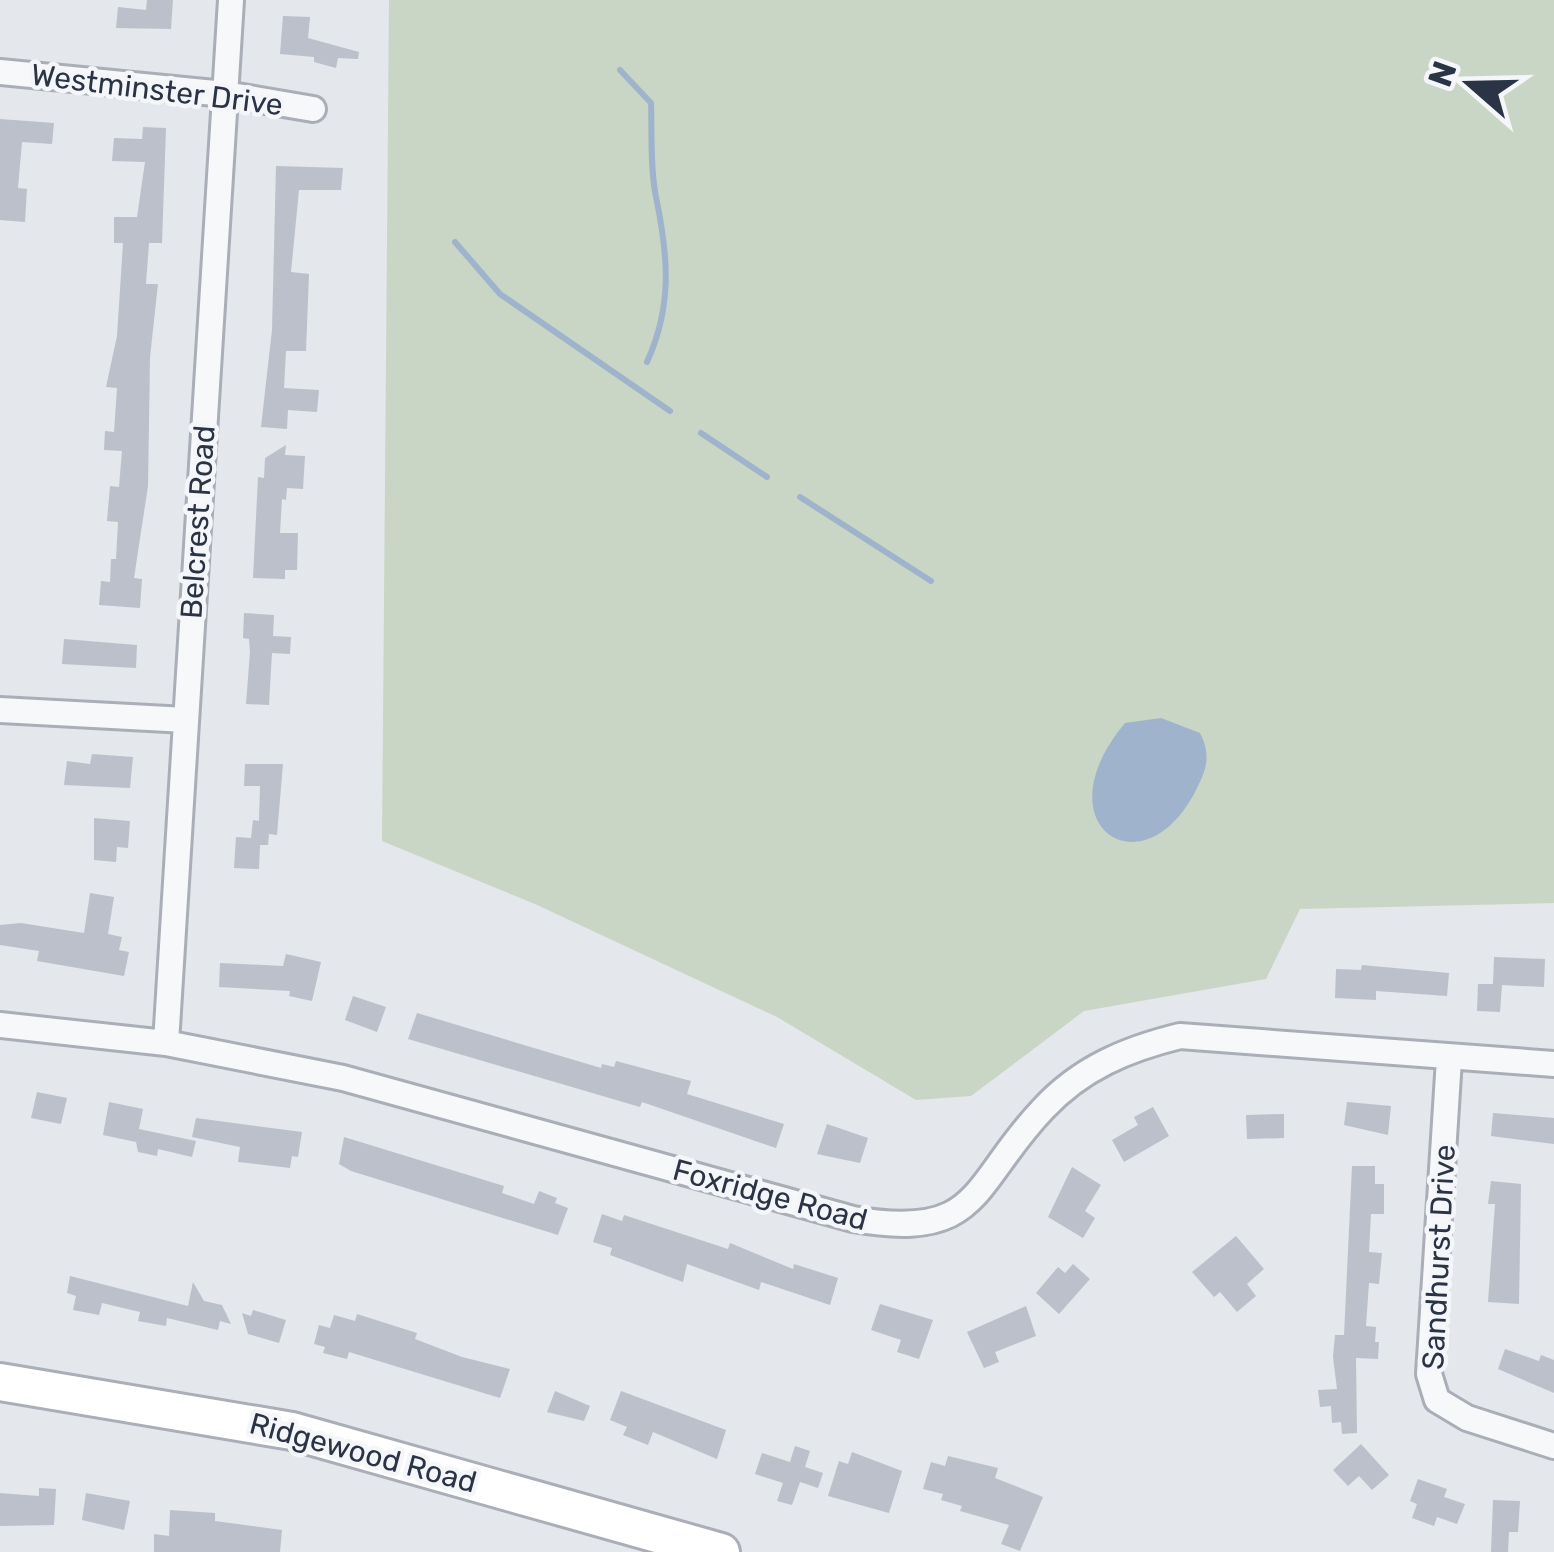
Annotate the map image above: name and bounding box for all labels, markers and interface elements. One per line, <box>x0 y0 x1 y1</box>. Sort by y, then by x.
north arrow <box>1410 24 1530 144</box>
text: N <box>1420 56 1465 92</box>
street label: Westminster Drive <box>29 57 285 123</box>
street label: Belcrest Road <box>173 424 223 620</box>
street label: Sandhurst Drive <box>1415 1143 1463 1371</box>
street label: Foxridge Road <box>669 1152 871 1238</box>
street label: Ridgewood Road <box>246 1405 480 1501</box>

